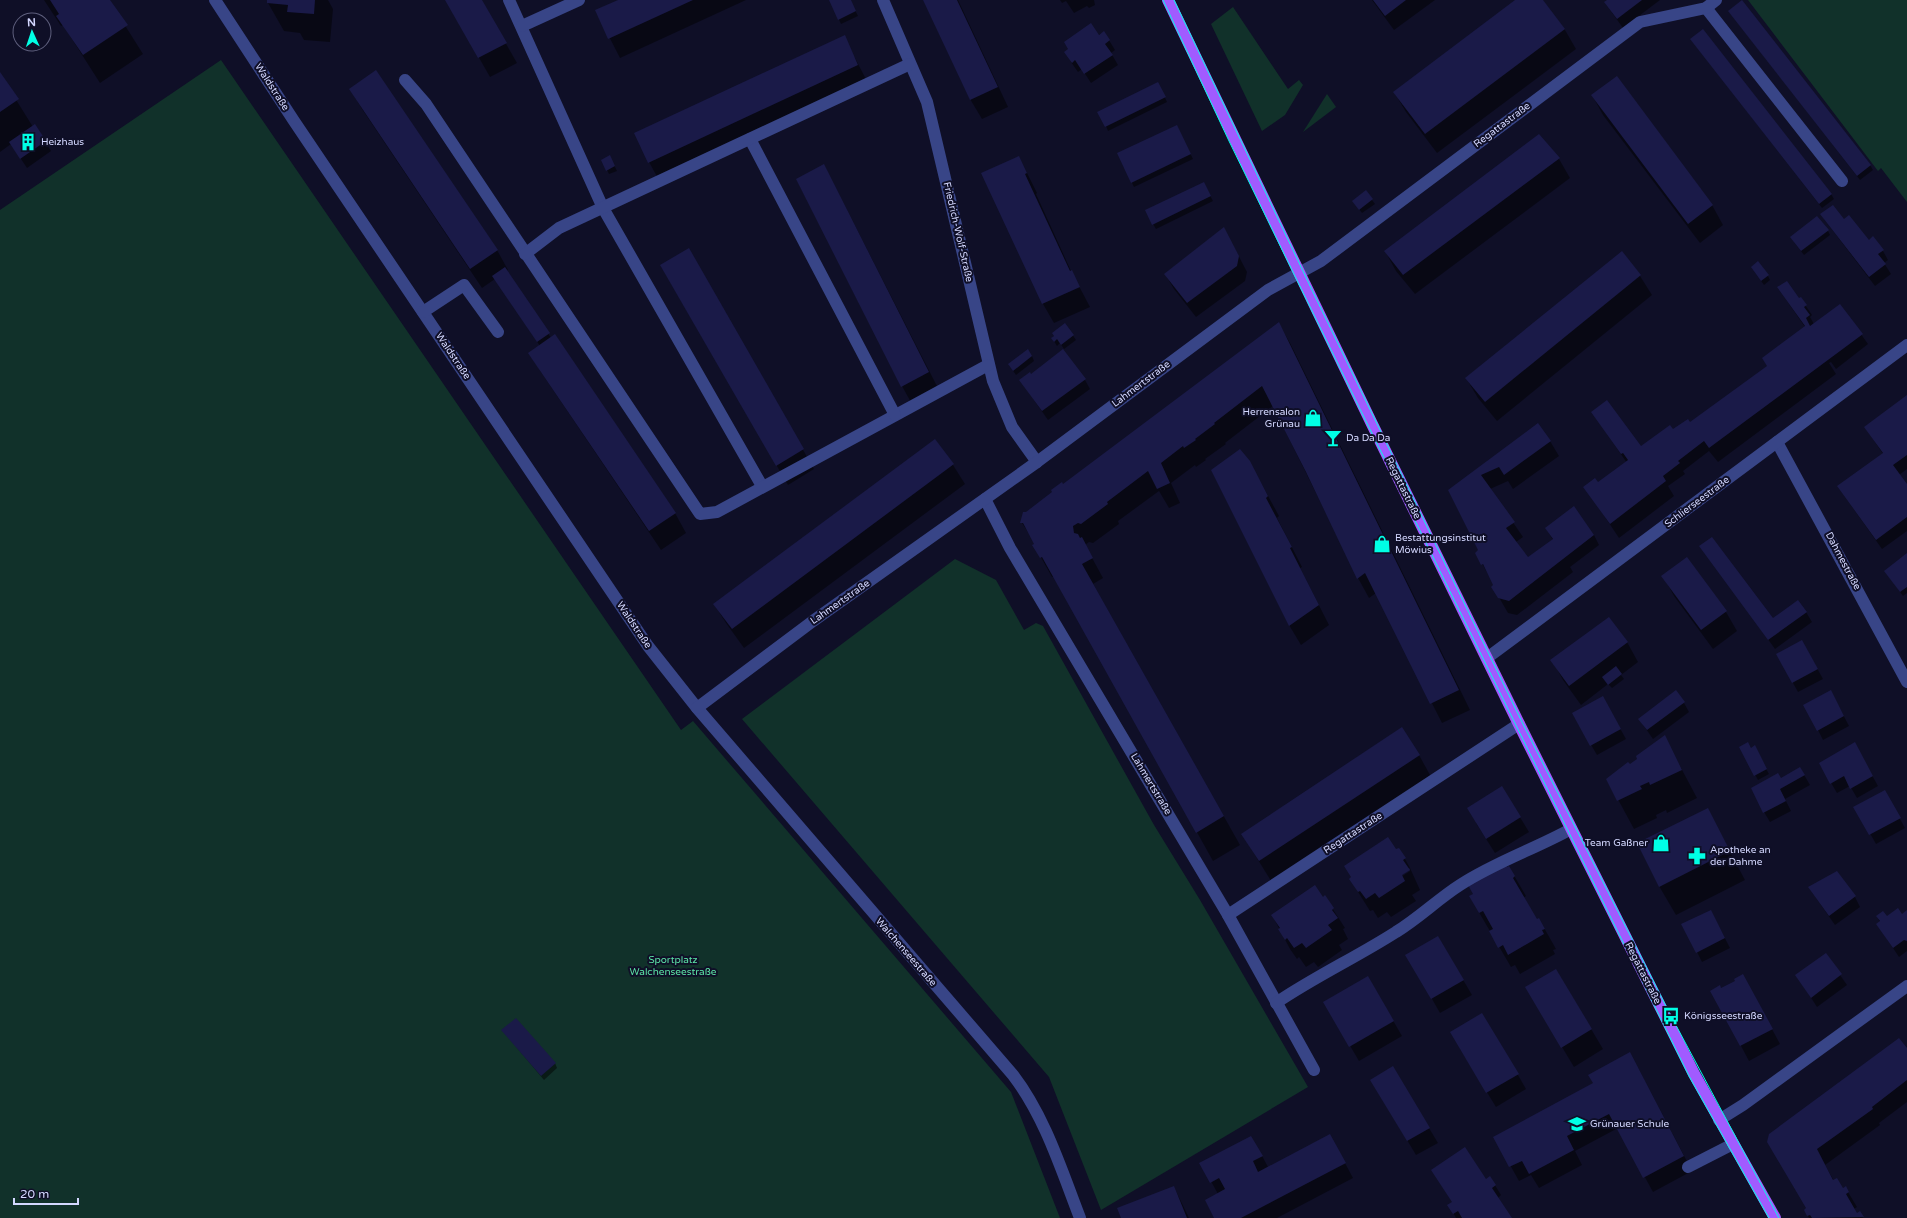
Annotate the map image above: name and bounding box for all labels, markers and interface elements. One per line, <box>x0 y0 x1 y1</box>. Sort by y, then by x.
north arrow <box>12 12 52 52</box>
text: N <box>27 16 36 29</box>
street label: Waldstraße <box>252 61 292 113</box>
street label: Regattastraße <box>1471 100 1533 150</box>
building icon: Heizhaus <box>18 132 38 152</box>
place label: Heizhaus <box>41 136 84 148</box>
street label: Friedrich-Wolf-Straße <box>941 181 975 284</box>
street label: Waldstraße <box>433 330 473 382</box>
street label: Lahmertstraße <box>1110 358 1173 410</box>
place label: Herrensalon Grünau <box>1243 406 1300 430</box>
shop icon: Herrensalon Grünau <box>1303 408 1323 428</box>
bar icon: Da Da Da <box>1323 428 1343 448</box>
place label: Da Da Da <box>1346 432 1390 444</box>
street label: Regattastraße <box>1383 455 1423 521</box>
street label: Schlierseestraße <box>1662 474 1732 530</box>
street label: Dahmestraße <box>1823 530 1863 592</box>
place label: Bestattungsinstitut Möwius <box>1395 532 1486 556</box>
shop icon: Bestattungsinstitut Möwius <box>1372 534 1392 554</box>
street label: Lahmertstraße <box>808 577 872 627</box>
street label: Waldstraße <box>614 599 654 651</box>
street label: Lahmertstraße <box>1128 751 1174 817</box>
street label: Regattastraße <box>1321 809 1385 856</box>
shop icon: Team Gaßner <box>1651 833 1671 853</box>
place label: Team Gaßner <box>1585 837 1648 849</box>
place label: Apotheke an der Dahme <box>1710 844 1771 868</box>
pharmacy icon: Apotheke an der Dahme <box>1687 846 1707 866</box>
street label: Walchenseestraße <box>873 915 939 989</box>
street label: Regattastraße <box>1622 940 1664 1006</box>
park label: Sportplatz Walchenseestraße <box>630 954 717 978</box>
bus stop icon: Königsseestraße <box>1661 1006 1681 1026</box>
place label: Königsseestraße <box>1684 1010 1763 1022</box>
school or university icon: Grünauer Schule <box>1567 1114 1587 1134</box>
place label: Grünauer Schule <box>1590 1118 1669 1130</box>
scale bar <box>14 1180 78 1206</box>
text: 20 m <box>20 1187 49 1201</box>

